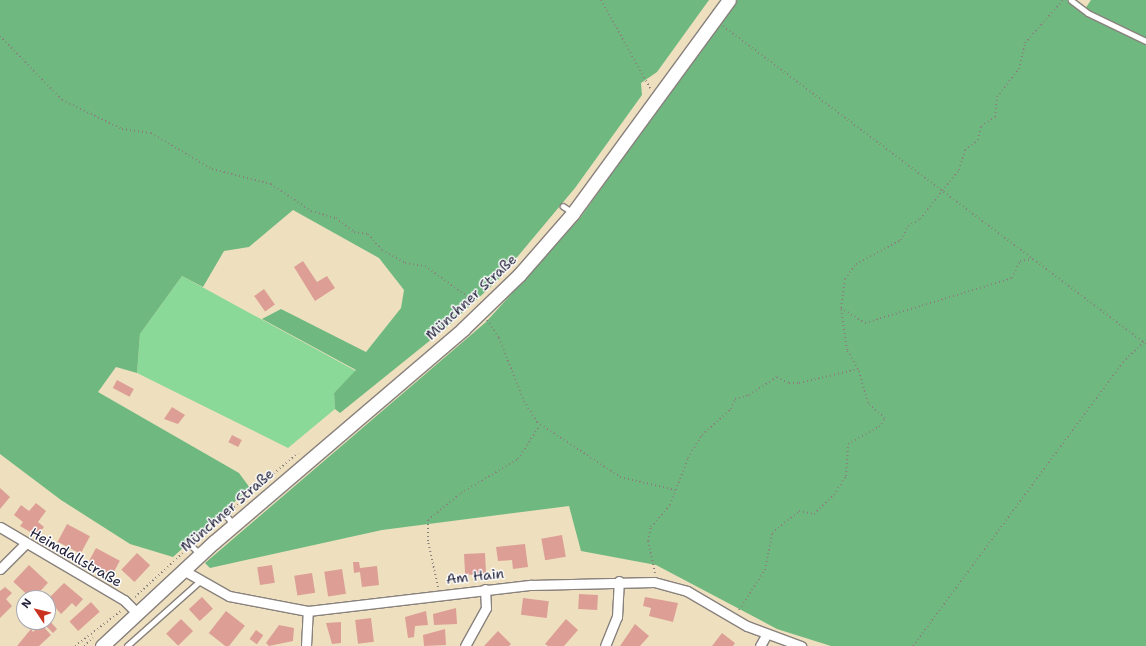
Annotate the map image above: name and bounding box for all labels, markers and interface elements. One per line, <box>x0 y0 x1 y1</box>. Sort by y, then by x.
street label: Münchner Straße <box>422 251 520 343</box>
street label: Münchner Straße <box>177 465 277 555</box>
street label: Heimdallstraße <box>27 524 125 590</box>
street label: Am Hain <box>445 565 505 587</box>
north arrow <box>16 590 56 630</box>
text: N <box>18 596 35 611</box>

